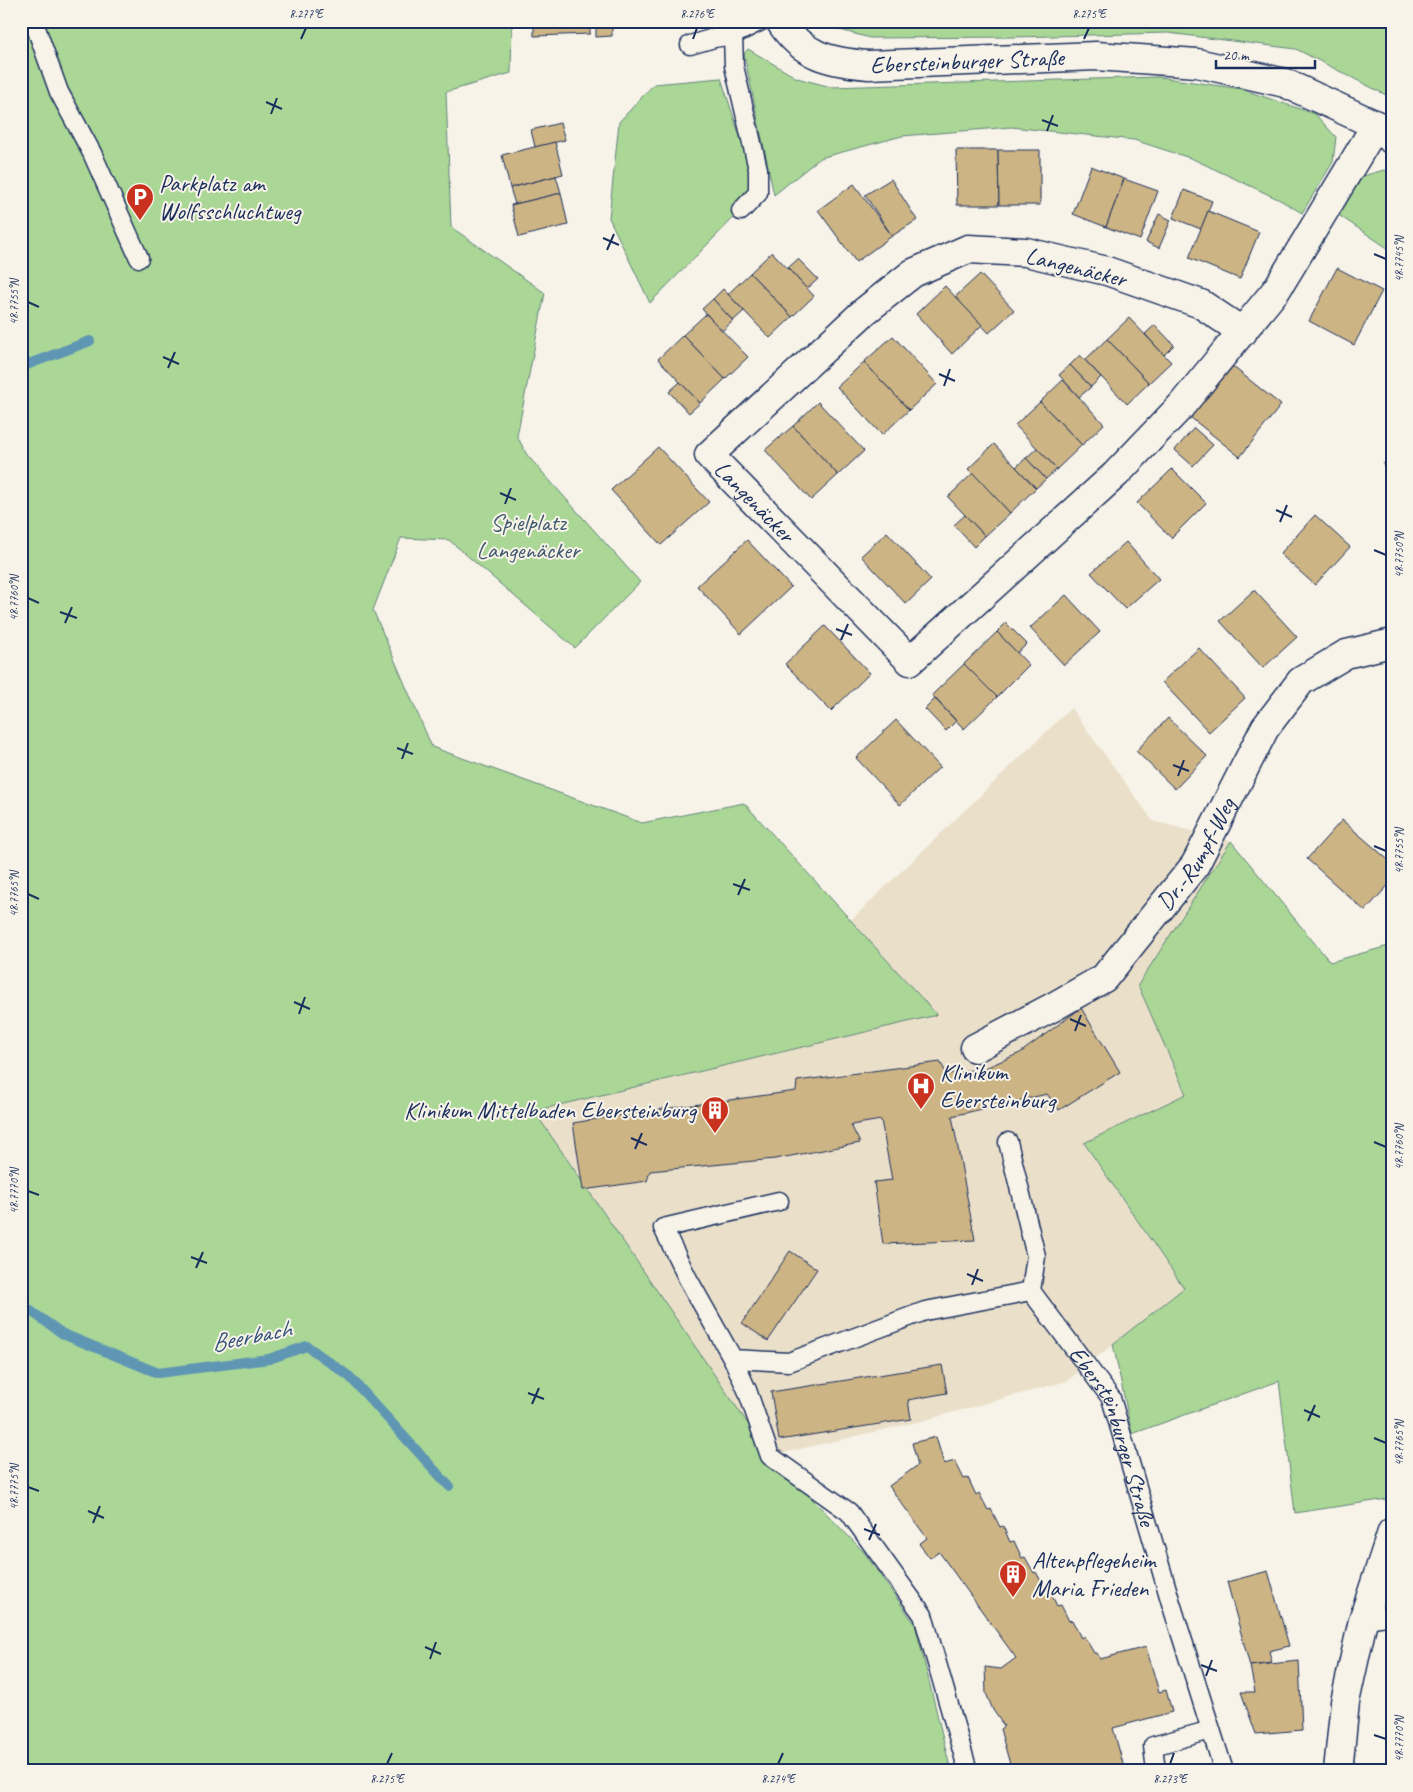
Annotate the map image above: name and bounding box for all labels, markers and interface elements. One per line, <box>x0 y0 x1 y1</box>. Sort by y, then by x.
text: 8.277°E <box>289 6 325 22</box>
text: 8.276°E <box>680 6 716 22</box>
text: 8.275°E <box>1072 6 1108 22</box>
scale bar <box>1216 38 1314 70</box>
street label: Ebersteinburger Straße <box>870 42 1066 80</box>
text: 20 m <box>1223 46 1250 65</box>
place label: Parkplatz am Wolfsschluchtweg <box>159 168 302 226</box>
parking icon: Parkplatz am Wolfsschluchtweg <box>125 182 155 221</box>
text: 48.7745°N <box>1391 235 1407 282</box>
street label: Langenäcker <box>1022 240 1132 295</box>
text: 48.7755°N <box>6 278 22 325</box>
street label: Langenäcker <box>708 454 803 551</box>
park label: Spielplatz Langenäcker <box>477 507 582 565</box>
text: 48.7750°N <box>1391 531 1407 578</box>
text: 48.7760°N <box>6 574 22 621</box>
street label: Dr.-Rumpf-Weg <box>1150 791 1243 916</box>
text: 48.7755°N <box>1391 827 1407 874</box>
text: 48.7765°N <box>6 870 22 917</box>
place label: Klinikum Ebersteinburg <box>940 1057 1058 1115</box>
hospital icon: Klinikum Ebersteinburg <box>906 1071 936 1110</box>
place label: Klinikum Mittelbaden Ebersteinburg <box>404 1095 697 1125</box>
building icon: Klinikum Mittelbaden Ebersteinburg <box>700 1095 730 1134</box>
text: 48.7760°N <box>1391 1123 1407 1170</box>
text: 48.7770°N <box>6 1167 22 1214</box>
water label: Beerbach <box>209 1312 296 1359</box>
street label: Ebersteinburger Straße <box>1062 1340 1163 1531</box>
text: 48.7765°N <box>1391 1419 1407 1466</box>
text: 48.7775°N <box>6 1463 22 1510</box>
place label: Altenpflegeheim Maria Frieden <box>1032 1545 1158 1603</box>
building icon: Altenpflegeheim Maria Frieden <box>998 1559 1028 1598</box>
text: 48.7770°N <box>1391 1715 1407 1762</box>
text: 8.275°E <box>370 1771 406 1787</box>
text: 8.274°E <box>761 1771 797 1787</box>
text: 8.273°E <box>1153 1771 1189 1787</box>

